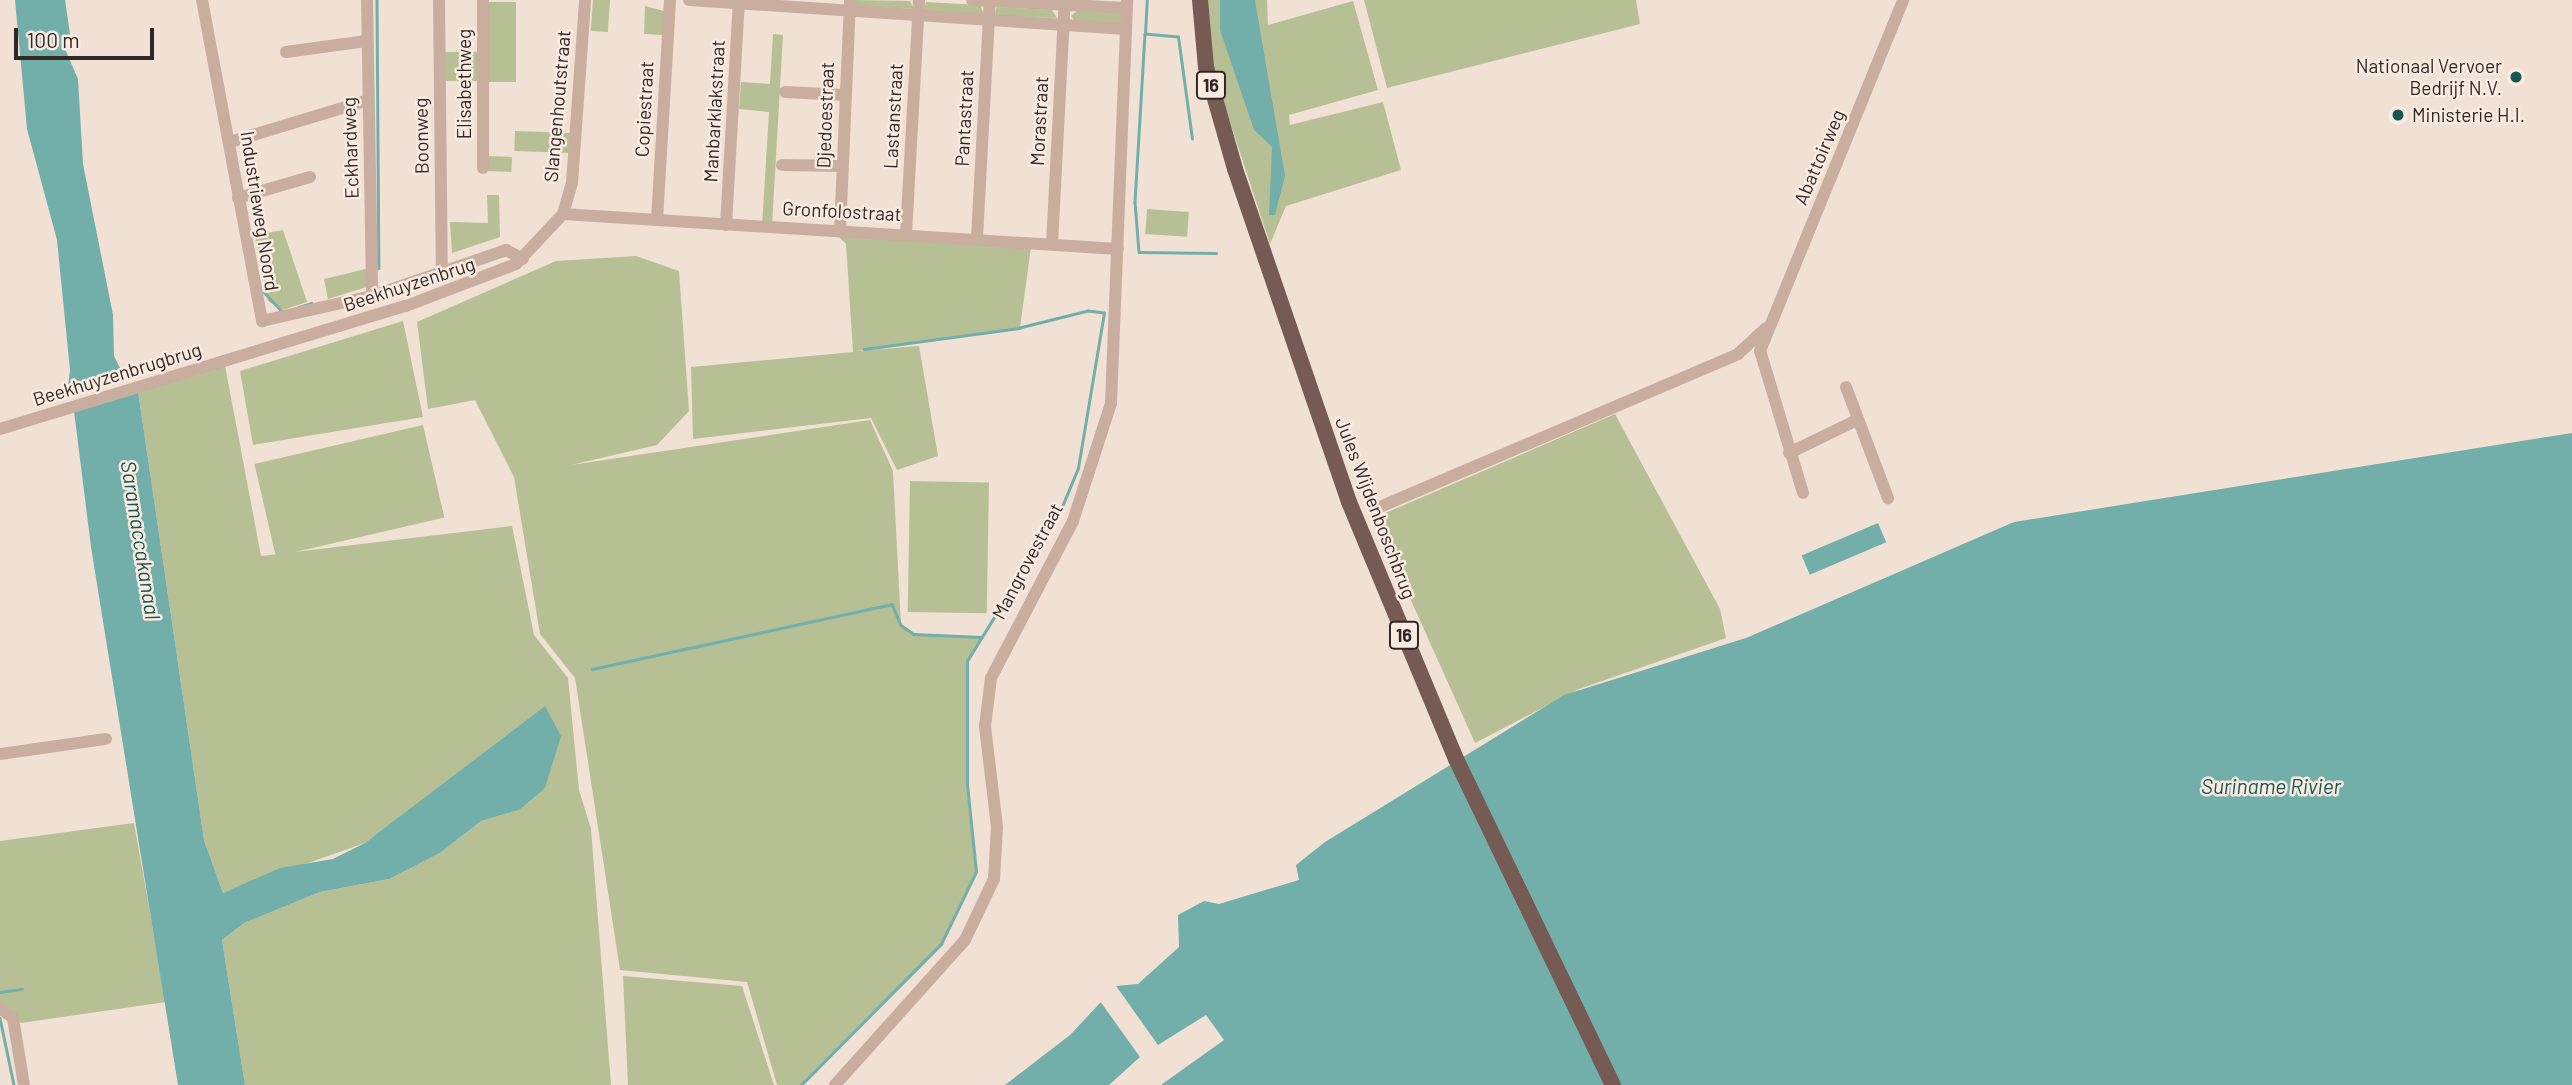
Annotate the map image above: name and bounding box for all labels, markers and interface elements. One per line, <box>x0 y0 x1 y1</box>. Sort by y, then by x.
scale bar <box>18 14 158 58</box>
text: 100 m <box>27 27 80 52</box>
street label: Elisabethweg <box>453 29 475 139</box>
street label: Slangenhoutstraat <box>539 29 575 183</box>
street label: Manbarklakstraat <box>699 39 729 183</box>
place label: Nationaal Vervoer Bedrijf N.V. <box>2356 55 2502 99</box>
street label: Copiestraat <box>630 60 658 158</box>
street label: Djedoestraat <box>812 61 838 169</box>
street label: Lastanstraat <box>879 63 907 169</box>
street label: Pantastraat <box>950 69 978 167</box>
marker: Nationaal Vervoer Bedrijf N.V. <box>2508 69 2524 85</box>
road number: 16 <box>1195 70 1227 100</box>
street label: Morastraat <box>1025 76 1053 166</box>
street label: Eckhardweg <box>337 97 363 199</box>
street label: Boonweg <box>409 98 433 174</box>
place label: Ministerie H.I. <box>2412 104 2525 126</box>
street label: Abattoirweg <box>1789 106 1849 208</box>
marker: Ministerie H.I. <box>2390 107 2406 123</box>
street label: Industrieweg Noord <box>236 129 284 293</box>
street label: Gronfolostraat <box>782 196 902 226</box>
street label: Beekhuyzenbrug <box>340 252 478 316</box>
street label: Beekhuyzenbrugbrug <box>30 338 204 410</box>
street label: Jules Wijdenboschbrug <box>1331 414 1421 602</box>
water label: Saramaccakanaal <box>116 459 166 621</box>
street label: Mangrovestraat <box>987 499 1067 623</box>
road number: 16 <box>1388 620 1420 650</box>
water label: Suriname Rivier <box>2201 773 2341 799</box>

